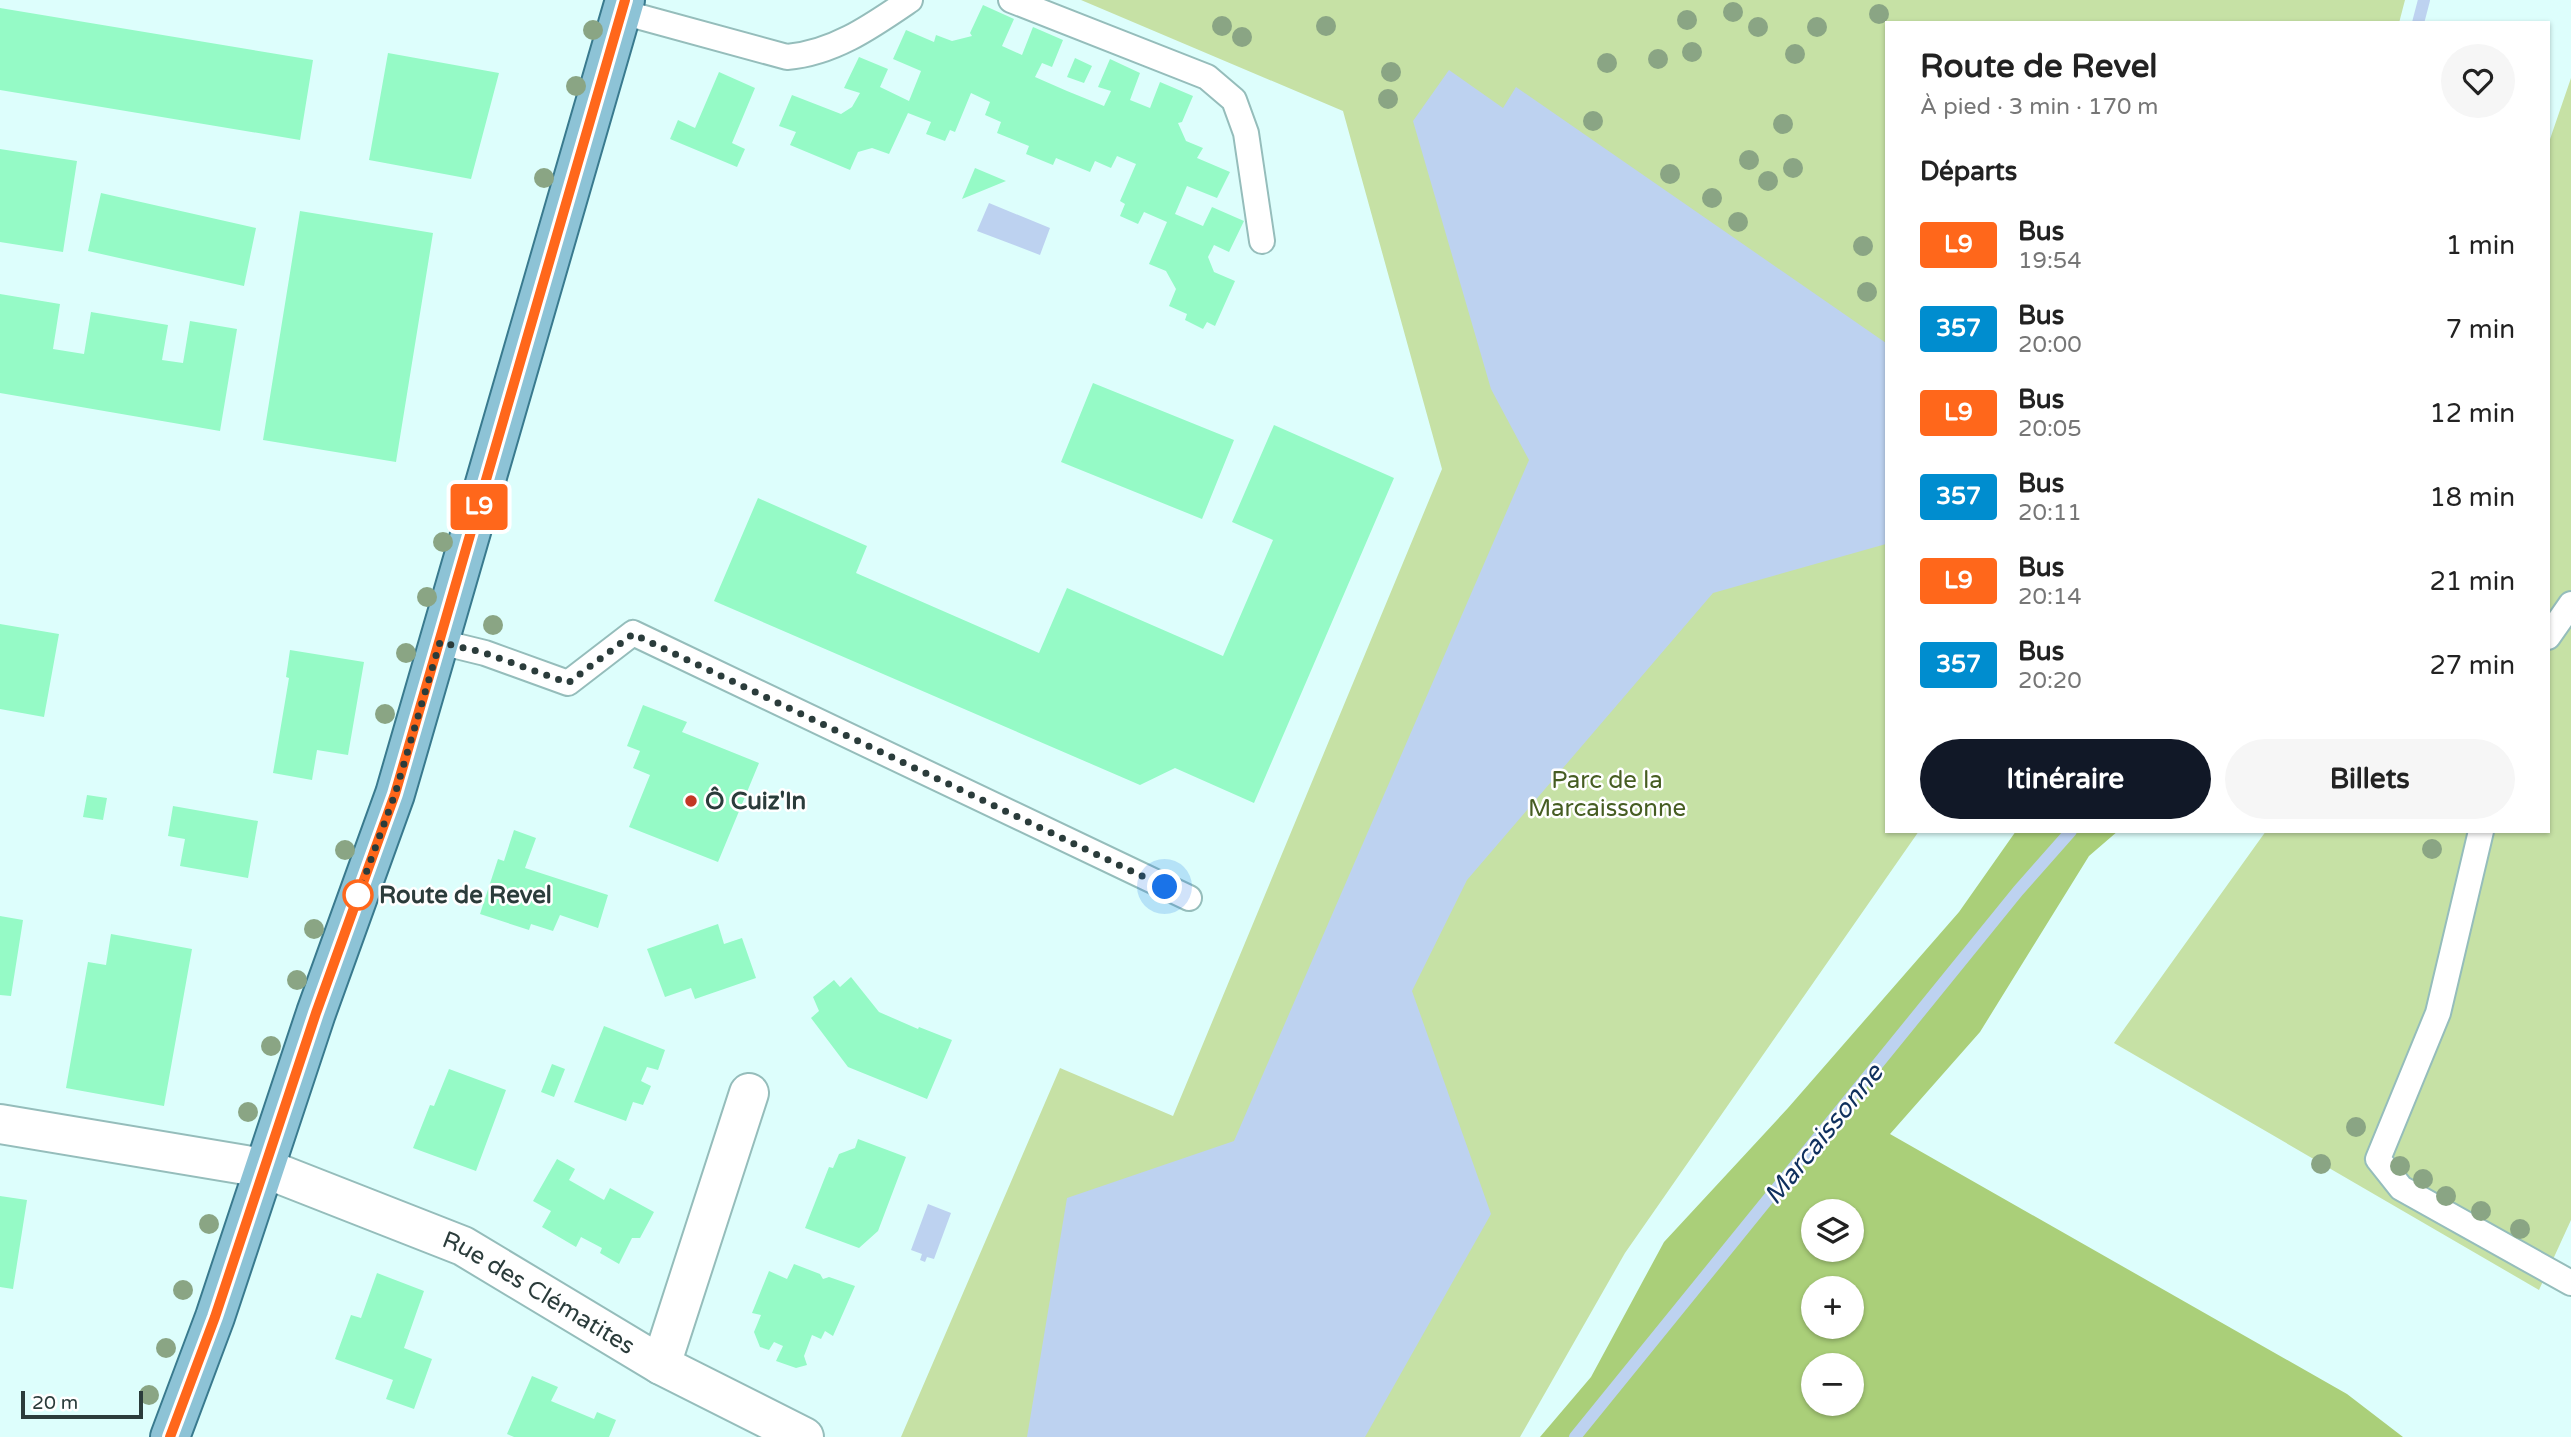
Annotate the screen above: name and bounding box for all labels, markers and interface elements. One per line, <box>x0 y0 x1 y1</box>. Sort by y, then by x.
button: heart <box>2441 44 2515 118</box>
text: Route de Revel <box>1920 47 2158 86</box>
text: À pied · 3 min · 170 m <box>1920 93 2159 121</box>
text: Départs <box>1920 156 2017 187</box>
text: Bus <box>2018 216 2064 247</box>
text: L9 <box>1944 230 1973 259</box>
text: 1 min <box>2446 230 2515 261</box>
text: 19:54 <box>2018 247 2082 275</box>
text: Bus <box>2018 300 2064 331</box>
text: 357 <box>1936 314 1981 343</box>
text: 7 min <box>2446 314 2515 345</box>
text: 20:00 <box>2018 331 2082 359</box>
text: Bus <box>2018 384 2064 415</box>
text: L9 <box>1944 398 1973 427</box>
text: 12 min <box>2429 398 2515 429</box>
text: 20:05 <box>2018 415 2082 443</box>
text: Bus <box>2018 468 2064 499</box>
text: 357 <box>1936 482 1981 511</box>
text: 18 min <box>2429 482 2515 513</box>
line badge: L9 <box>448 484 510 530</box>
text: L9 <box>465 492 493 521</box>
text: 20:11 <box>2018 499 2082 527</box>
text: Bus <box>2018 552 2064 583</box>
text: L9 <box>1944 566 1973 595</box>
text: 21 min <box>2429 566 2515 597</box>
text: 20:14 <box>2018 583 2082 611</box>
text: Bus <box>2018 636 2064 667</box>
text: 357 <box>1936 650 1981 679</box>
text: 27 min <box>2429 650 2515 681</box>
text: 20:20 <box>2018 667 2082 695</box>
button: Itinéraire <box>1920 739 2211 819</box>
button: Billets <box>2225 739 2515 819</box>
park label: Parc de la Marcaissonne <box>1528 766 1686 823</box>
place label: Ô Cuiz'In <box>705 786 806 816</box>
marker: Ô Cuiz'In <box>683 793 699 809</box>
your location <box>1147 869 1182 904</box>
marker: Route de Revel <box>343 880 373 910</box>
place label: Route de Revel <box>379 881 552 910</box>
water label: Marcaissonne <box>1757 1057 1890 1211</box>
map controls <box>1801 1199 1864 1416</box>
button: layers <box>1801 1199 1864 1262</box>
street label: Rue des Clématites <box>438 1225 640 1361</box>
button: + <box>1801 1276 1864 1339</box>
button: − <box>1801 1353 1864 1416</box>
scale bar <box>21 1388 144 1420</box>
text: 20 m <box>32 1392 78 1414</box>

